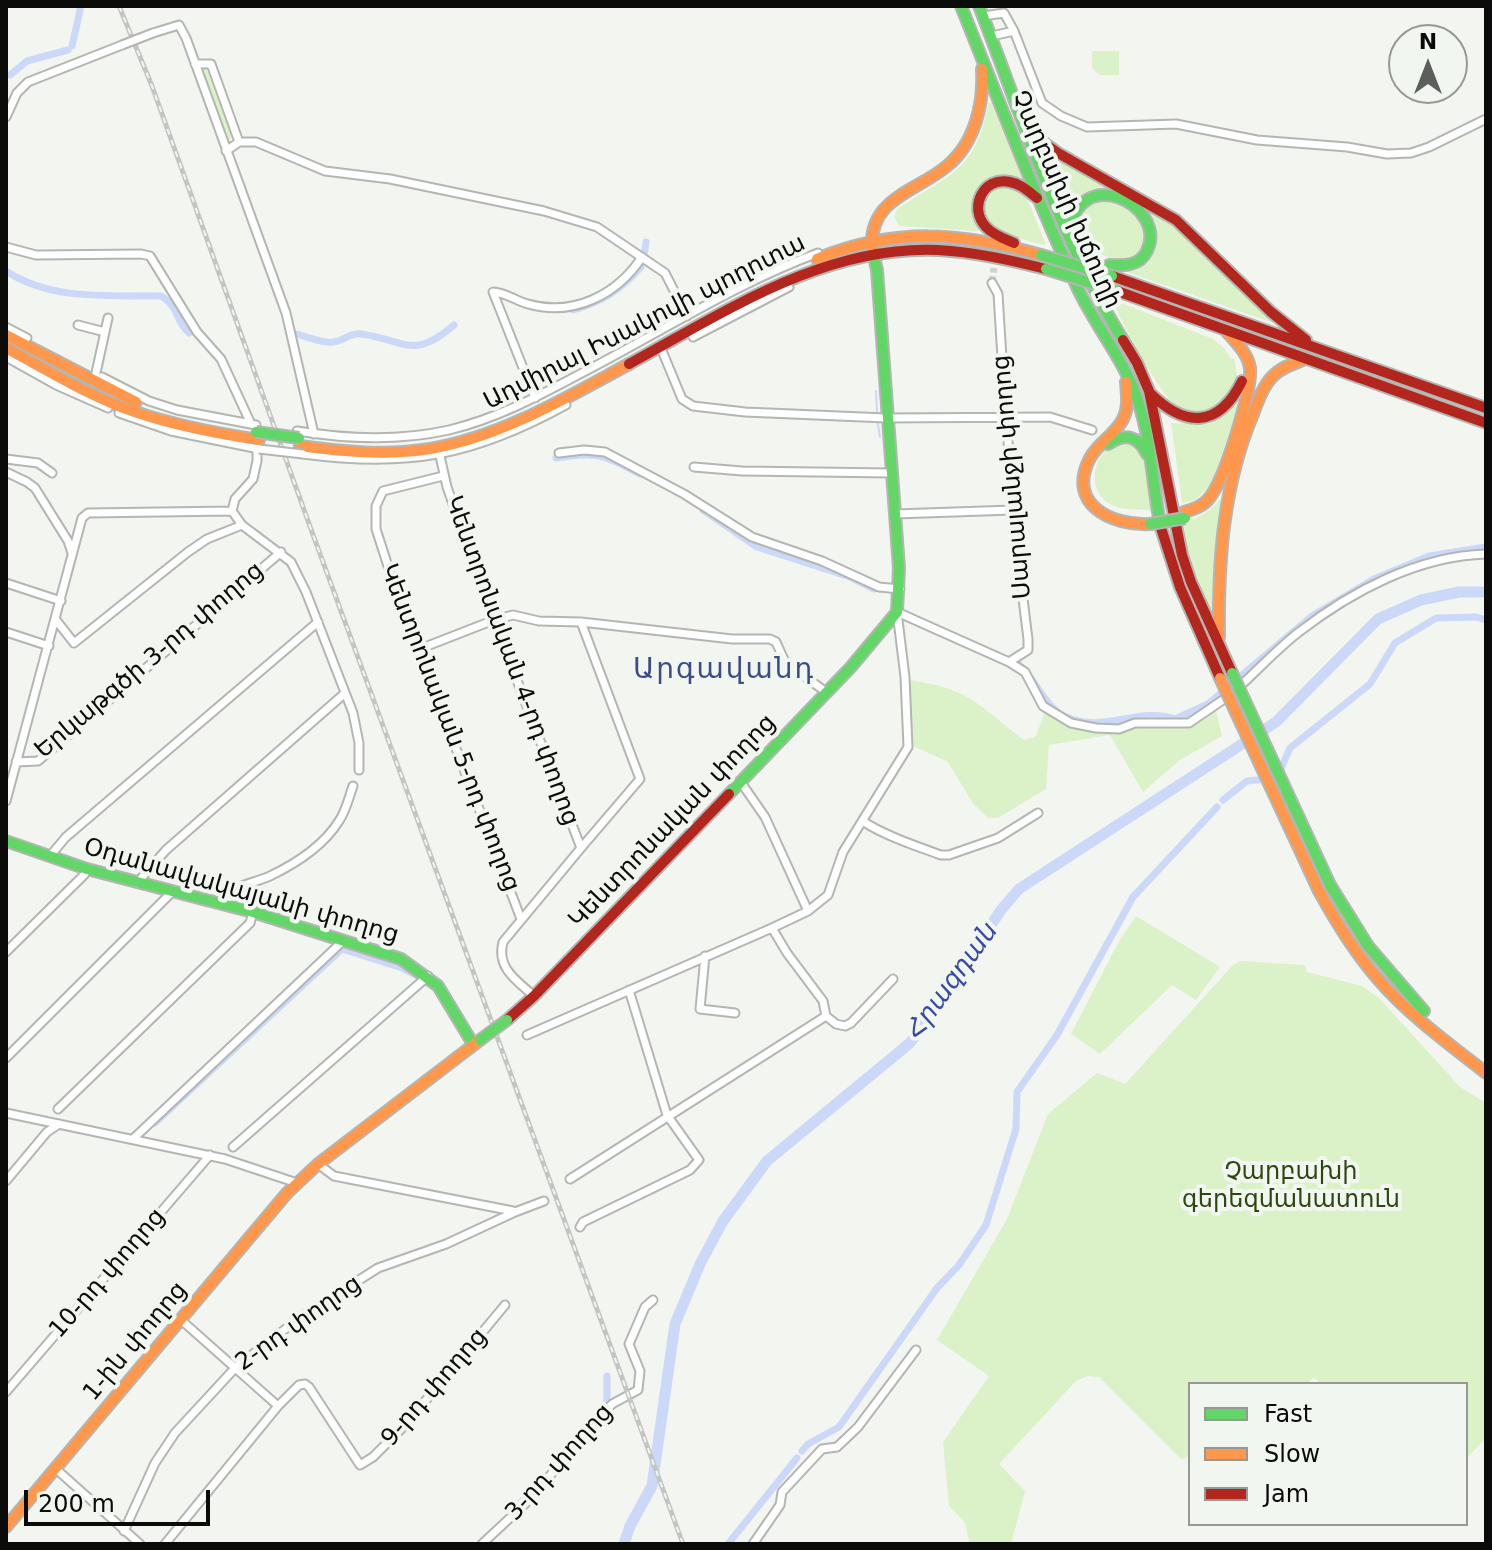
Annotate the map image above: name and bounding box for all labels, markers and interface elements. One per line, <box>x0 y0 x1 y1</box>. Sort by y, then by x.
north arrow <box>1388 24 1468 104</box>
text: N <box>1419 29 1437 54</box>
street label: Չարբախի խճուղի <box>1004 87 1126 313</box>
street label: Ադմիրալ Իսակովի պողոտա <box>479 229 811 417</box>
street label: Սարալանջի փողոց <box>988 354 1038 600</box>
street label: Կենտրոնական 4-րդ փողոց <box>438 492 584 830</box>
street label: Երկաթգծի 3-րդ փողոց <box>30 557 270 765</box>
street label: Կենտրոնական 5-րդ փողոց <box>373 560 525 896</box>
district label: Արգավանդ <box>633 654 815 688</box>
street label: Կենտրոնական փողոց <box>563 709 783 935</box>
street label: Օդանավակայանի փողոց <box>80 833 402 951</box>
water label: Հրազդան <box>900 917 1006 1045</box>
park label: Չարբախի գերեզմանատուն <box>1182 1159 1400 1215</box>
street label: 10-րդ փողոց <box>44 1203 172 1345</box>
street label: 2-րդ փողոց <box>231 1270 367 1378</box>
street label: 1-ին փողոց <box>78 1277 194 1407</box>
street label: 9-րդ փողոց <box>376 1323 494 1453</box>
legend <box>1188 1382 1468 1526</box>
street label: 3-րդ փողոց <box>500 1399 620 1527</box>
text: Fast <box>1264 1400 1312 1428</box>
text: Slow <box>1264 1440 1320 1468</box>
scale bar <box>28 1474 214 1524</box>
text: Jam <box>1264 1480 1309 1508</box>
text: 200 m <box>38 1490 115 1518</box>

